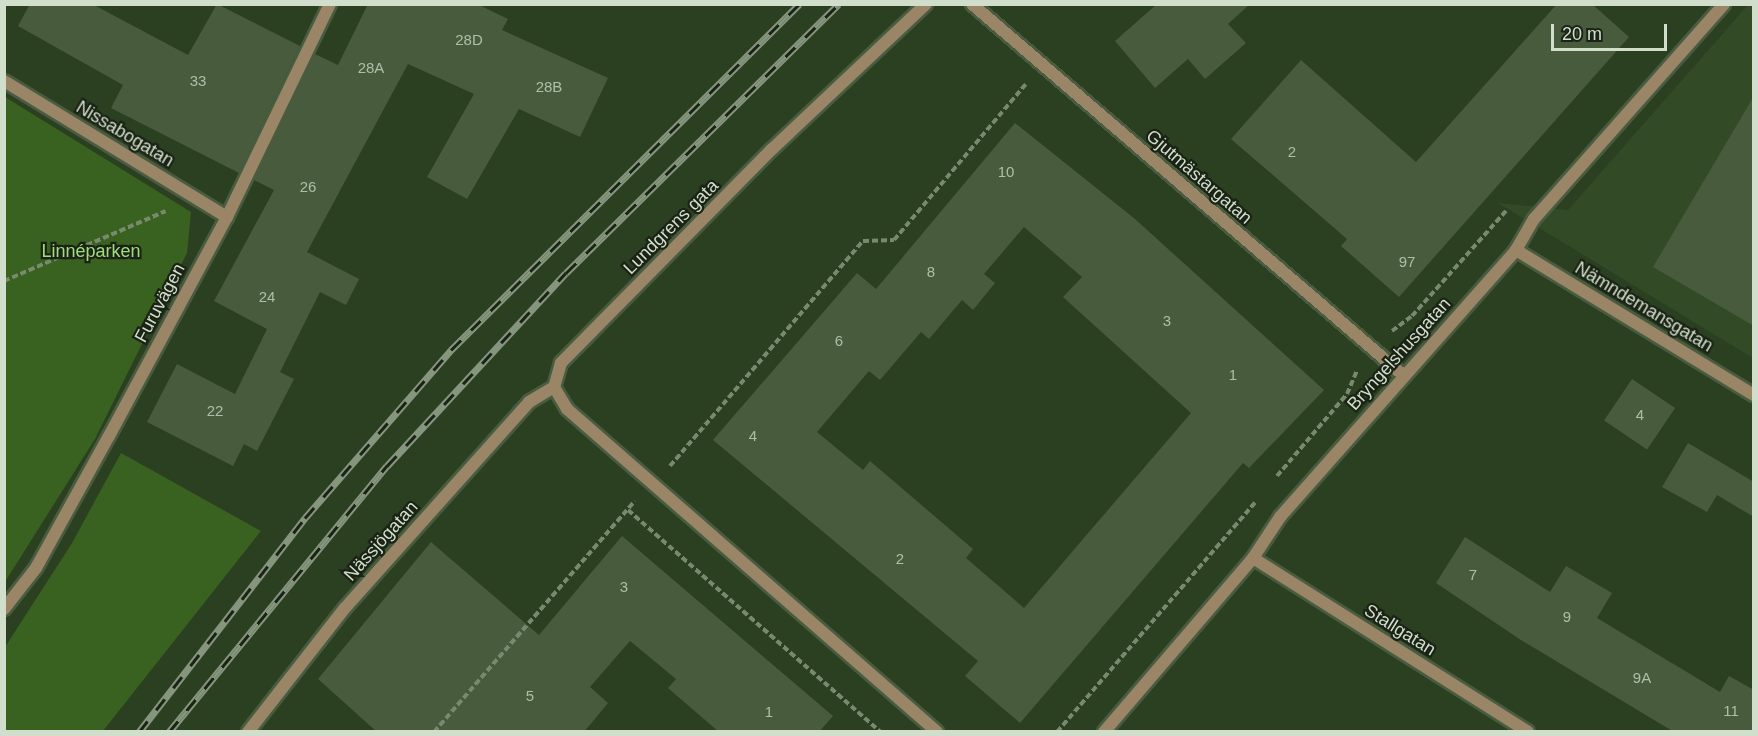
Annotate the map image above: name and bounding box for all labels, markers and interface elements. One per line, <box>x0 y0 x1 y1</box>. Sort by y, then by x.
scale bar <box>1554 12 1670 50</box>
text: 20 m <box>1562 24 1602 44</box>
house number: 28D <box>455 31 483 49</box>
house number: 28A <box>358 59 384 77</box>
house number: 33 <box>190 72 206 90</box>
house number: 28B <box>536 78 562 96</box>
street label: Nissabogatan <box>72 96 178 172</box>
street label: Gjutmästargatan <box>1142 125 1256 229</box>
house number: 2 <box>1288 143 1296 161</box>
house number: 10 <box>998 163 1014 181</box>
street label: Lundgrens gata <box>619 175 723 279</box>
house number: 26 <box>300 178 316 196</box>
park label: Linnéparken <box>41 240 141 262</box>
house number: 97 <box>1399 253 1415 271</box>
street label: Nämndemansgatan <box>1571 257 1717 357</box>
street label: Furuvägen <box>130 260 190 346</box>
house number: 8 <box>927 263 935 281</box>
house number: 24 <box>259 288 275 306</box>
street label: Bryngelshusgatan <box>1343 293 1455 415</box>
house number: 3 <box>1163 312 1171 330</box>
house number: 6 <box>835 332 843 350</box>
house number: 1 <box>1229 366 1237 384</box>
house number: 22 <box>207 402 223 420</box>
house number: 4 <box>1636 406 1644 424</box>
house number: 4 <box>749 427 757 445</box>
street label: Nässjögatan <box>339 497 423 585</box>
house number: 2 <box>896 550 904 568</box>
house number: 7 <box>1469 566 1477 584</box>
house number: 3 <box>620 578 628 596</box>
street label: Stallgatan <box>1360 600 1440 660</box>
house number: 9 <box>1563 608 1571 626</box>
house number: 9A <box>1633 669 1651 687</box>
house number: 5 <box>526 687 534 705</box>
house number: 11 <box>1723 702 1739 720</box>
house number: 1 <box>765 703 773 721</box>

